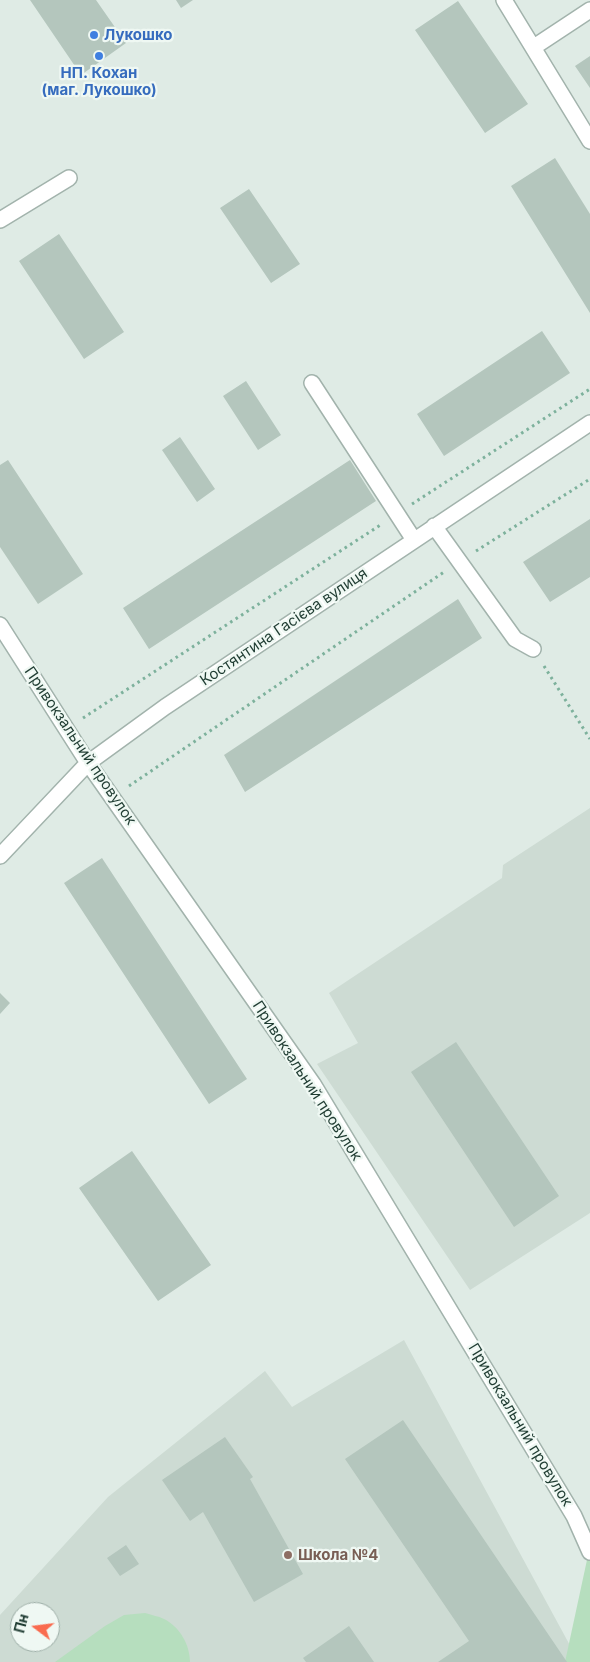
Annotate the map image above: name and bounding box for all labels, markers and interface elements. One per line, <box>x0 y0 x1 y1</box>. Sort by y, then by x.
place label: Лукошко <box>104 26 173 44</box>
marker: Лукошко <box>88 29 100 41</box>
marker: НП. Кохан (маг. Лукошко) <box>93 50 105 62</box>
place label: НП. Кохан (маг. Лукошко) <box>41 64 157 99</box>
street label: Костянтина Гасієва вулиця <box>197 564 371 690</box>
street label: Привокзальний провулок <box>20 663 140 829</box>
street label: Привокзальний провулок <box>248 998 366 1164</box>
street label: Привокзальний провулок <box>464 1340 576 1510</box>
place label: Школа №4 <box>298 1546 378 1564</box>
marker: Школа №4 <box>282 1549 294 1561</box>
north arrow <box>10 1602 60 1652</box>
text: Пн <box>10 1612 32 1635</box>

